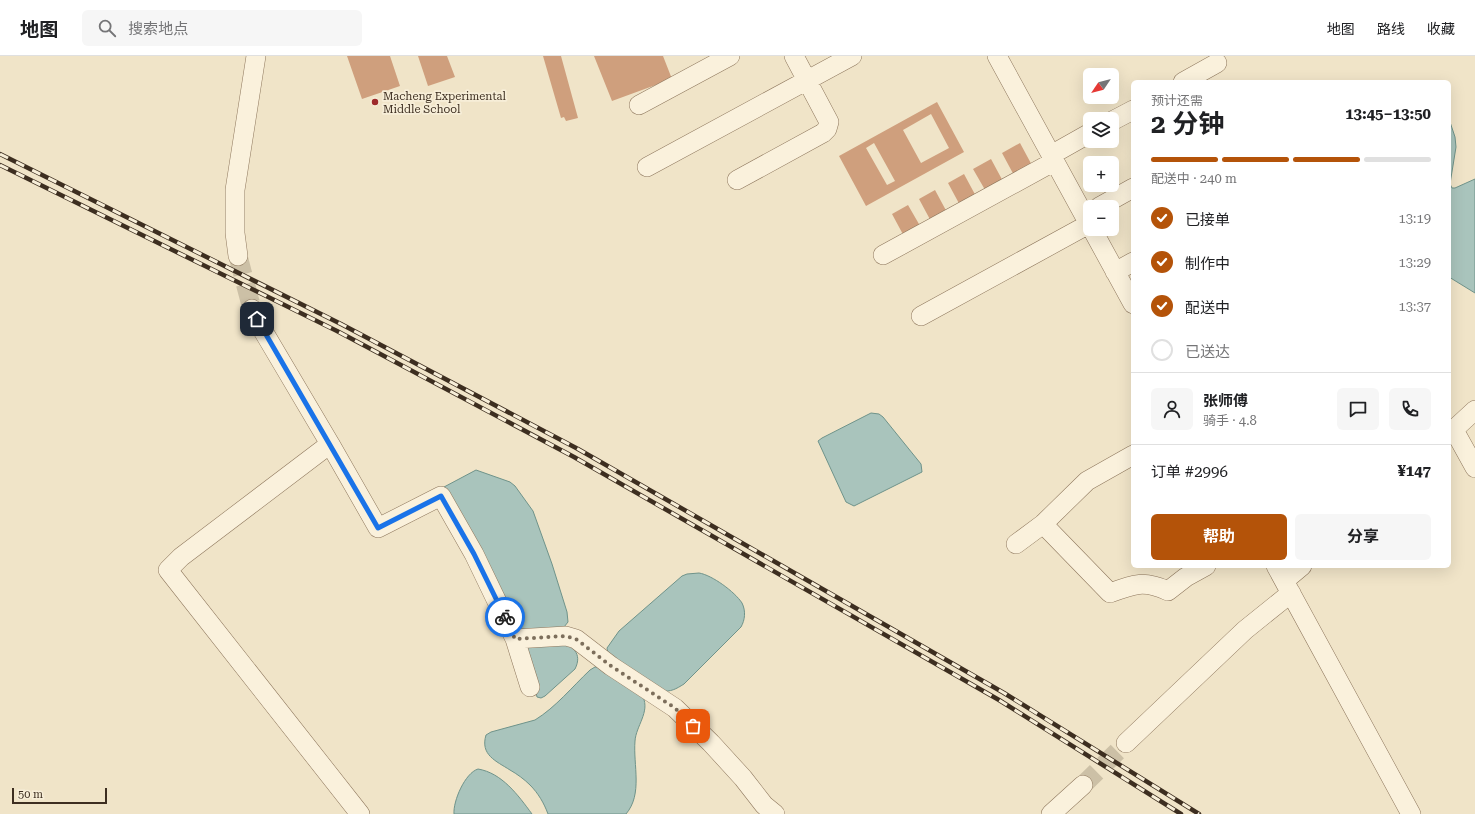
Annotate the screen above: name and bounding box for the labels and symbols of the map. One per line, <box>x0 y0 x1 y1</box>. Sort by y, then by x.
north arrow <box>1083 68 1119 104</box>
place label: Macheng Experimental Middle School <box>383 90 506 116</box>
marker: Macheng Experimental Middle School <box>370 97 380 107</box>
pin <box>240 302 274 336</box>
courier <box>485 597 525 637</box>
pin <box>676 709 710 743</box>
scale bar <box>12 786 107 805</box>

